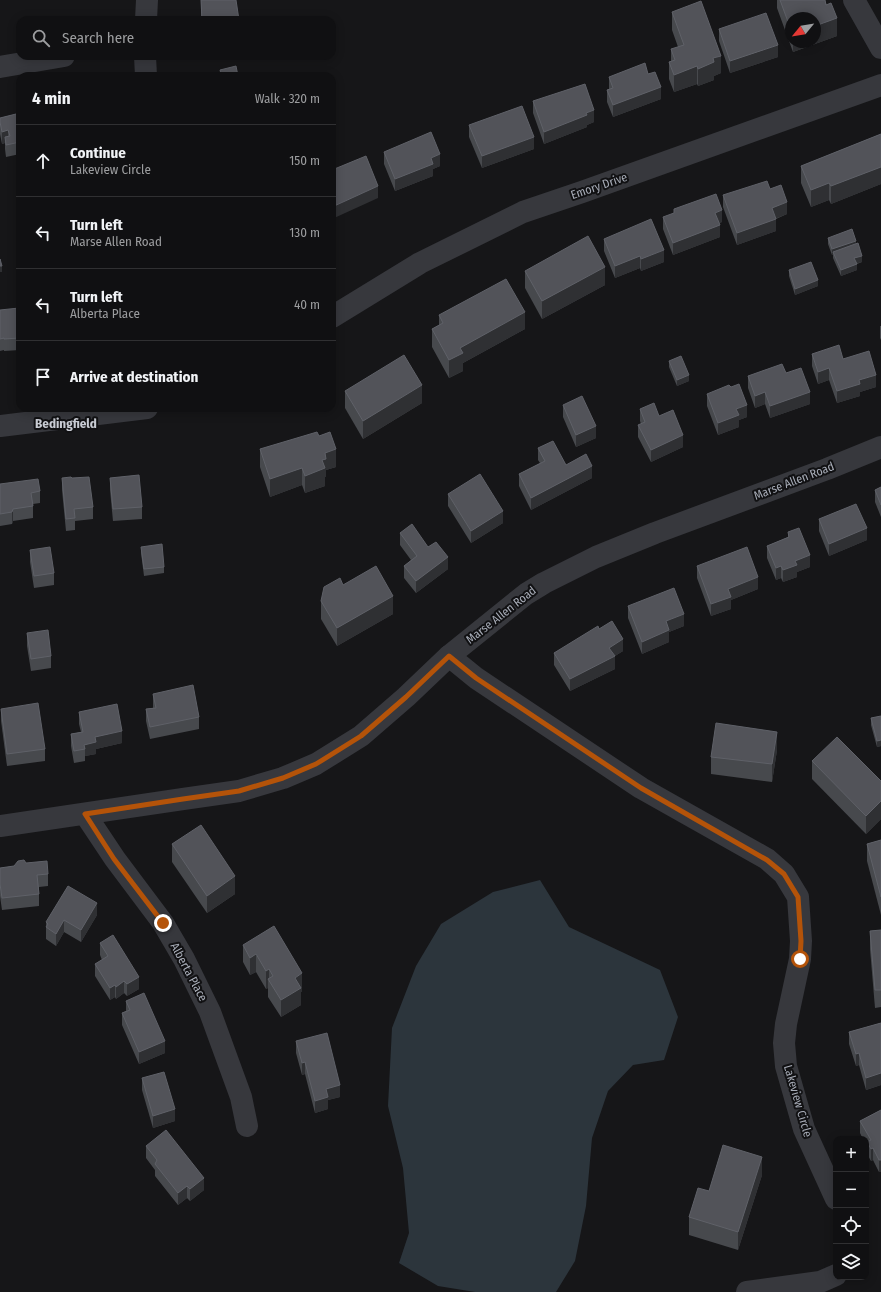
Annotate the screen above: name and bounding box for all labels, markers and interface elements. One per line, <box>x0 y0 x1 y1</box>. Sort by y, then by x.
north arrow <box>785 12 821 48</box>
search box <box>16 16 336 60</box>
icon: search <box>30 27 52 49</box>
text: Search here <box>62 29 134 47</box>
text: 4 min <box>32 88 71 109</box>
text: Walk · 320 m <box>255 91 320 106</box>
text: Continue <box>70 144 126 162</box>
icon: ahead <box>32 150 54 172</box>
text: 150 m <box>289 153 320 168</box>
text: Lakeview Circle <box>70 162 151 177</box>
street label: Emory Drive <box>569 170 629 202</box>
text: Turn left <box>70 216 123 234</box>
icon: left <box>32 222 54 244</box>
text: 130 m <box>289 225 320 240</box>
text: Marse Allen Road <box>70 234 162 249</box>
text: Turn left <box>70 288 123 306</box>
icon: left <box>32 294 54 316</box>
text: 40 m <box>294 297 320 312</box>
text: Alberta Place <box>70 306 140 321</box>
icon: arrive <box>32 366 54 388</box>
text: Arrive at destination <box>70 368 198 386</box>
district label: Bedingfield <box>35 416 97 431</box>
street label: Marse Allen Road <box>752 459 836 503</box>
street label: Marse Allen Road <box>463 583 539 647</box>
route end <box>154 914 172 932</box>
street label: Alberta Place <box>168 940 210 1004</box>
route start <box>791 950 809 968</box>
street label: Lakeview Circle <box>781 1063 815 1139</box>
map controls <box>833 1136 869 1280</box>
button: + <box>833 1136 869 1172</box>
button: − <box>833 1172 869 1208</box>
button: locate <box>833 1208 869 1244</box>
button: layers <box>833 1244 869 1280</box>

